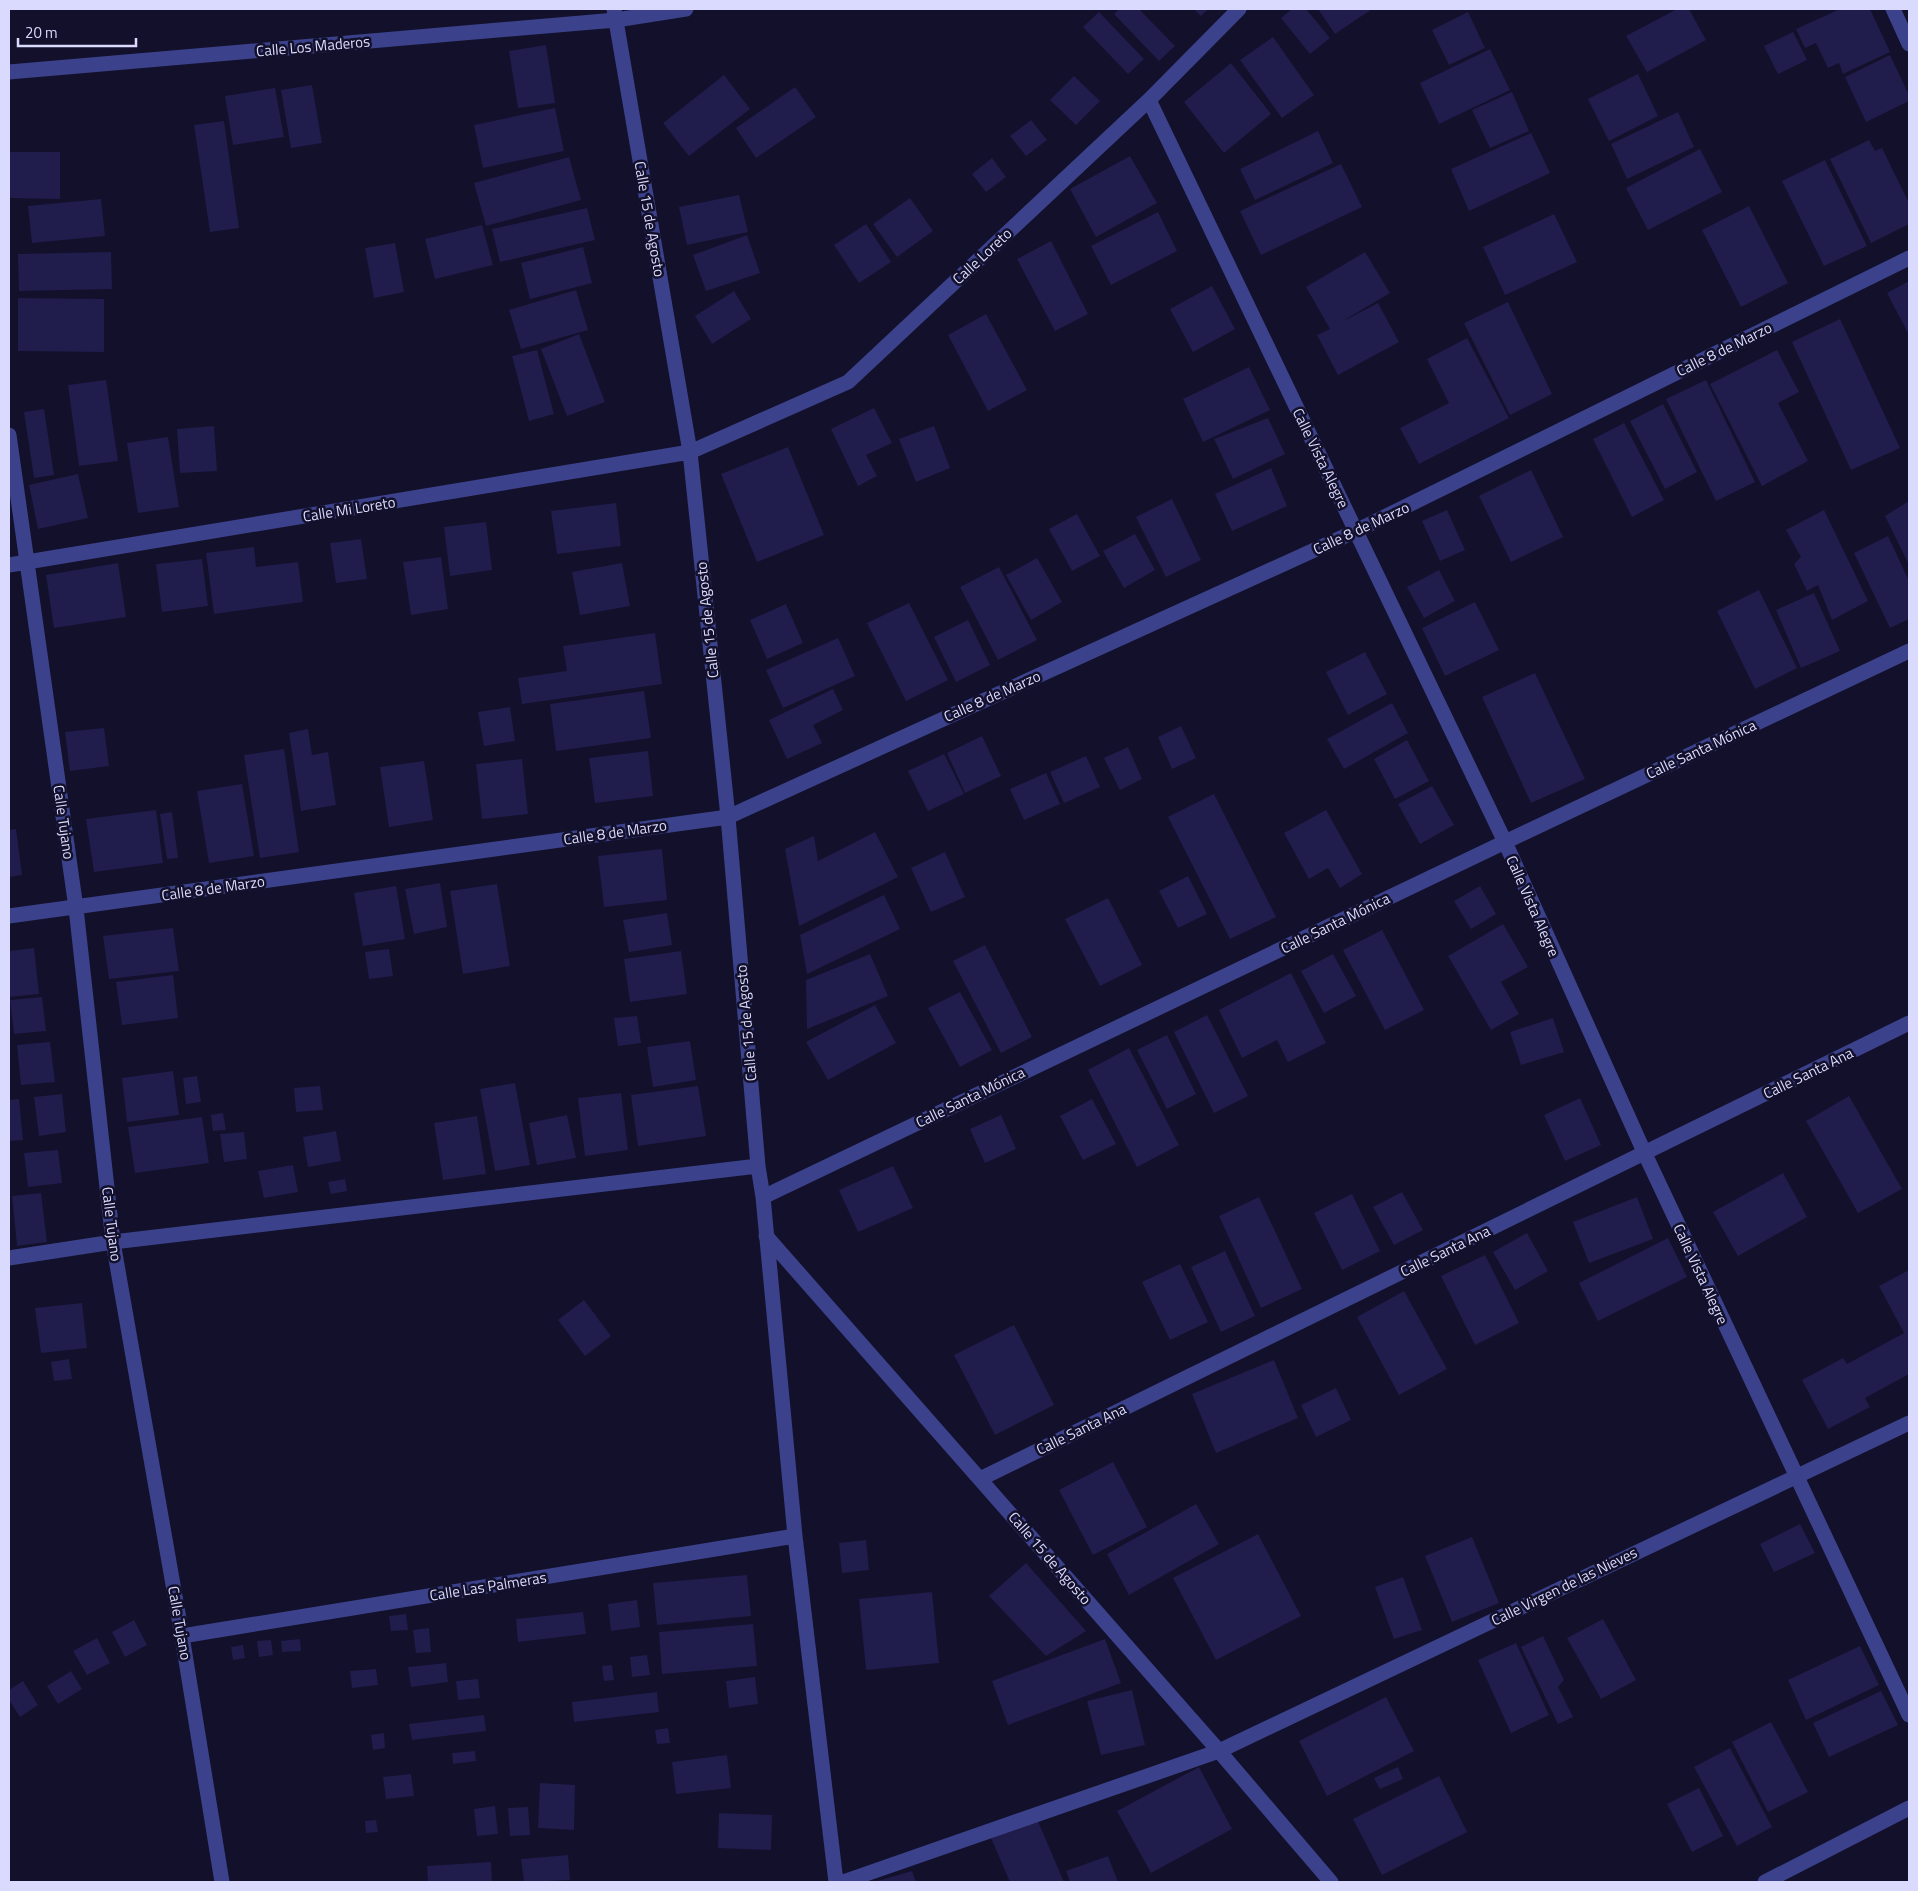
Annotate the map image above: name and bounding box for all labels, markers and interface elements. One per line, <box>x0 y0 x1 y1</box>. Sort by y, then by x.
scale bar <box>18 15 135 47</box>
text: 20 m <box>25 21 58 44</box>
street label: Calle Los Maderos <box>255 30 371 62</box>
street label: Calle 15 de Agosto <box>629 159 671 279</box>
street label: Calle Loreto <box>947 222 1017 290</box>
street label: Calle 8 de Marzo <box>1672 316 1776 382</box>
street label: Calle Vista Alegre <box>1287 404 1355 512</box>
street label: Calle Mi Loreto <box>301 490 397 528</box>
street label: Calle 8 de Marzo <box>1309 496 1413 560</box>
street label: Calle 15 de Agosto <box>689 561 725 679</box>
street label: Calle 8 de Marzo <box>940 664 1044 728</box>
street label: Calle Santa Mónica <box>1642 713 1760 785</box>
street label: Calle Tujano <box>47 783 81 861</box>
street label: Calle 8 de Marzo <box>562 813 668 851</box>
street label: Calle Vista Alegre <box>1500 852 1566 960</box>
street label: Calle 8 de Marzo <box>160 869 266 907</box>
street label: Calle Santa Mónica <box>1276 886 1394 959</box>
street label: Calle 15 de Agosto <box>729 964 763 1082</box>
street label: Calle Santa Ana <box>1759 1041 1857 1105</box>
street label: Calle Santa Mónica <box>911 1060 1029 1133</box>
street label: Calle Tujano <box>96 1185 128 1263</box>
street label: Calle Santa Ana <box>1396 1219 1494 1283</box>
street label: Calle Vista Alegre <box>1668 1220 1734 1328</box>
street label: Calle Santa Ana <box>1032 1397 1130 1461</box>
street label: Calle 15 de Agosto <box>1003 1506 1097 1610</box>
street label: Calle Virgen de las Nieves <box>1487 1541 1641 1631</box>
street label: Calle Las Palmeras <box>428 1565 548 1607</box>
street label: Calle Tujano <box>162 1584 198 1662</box>

